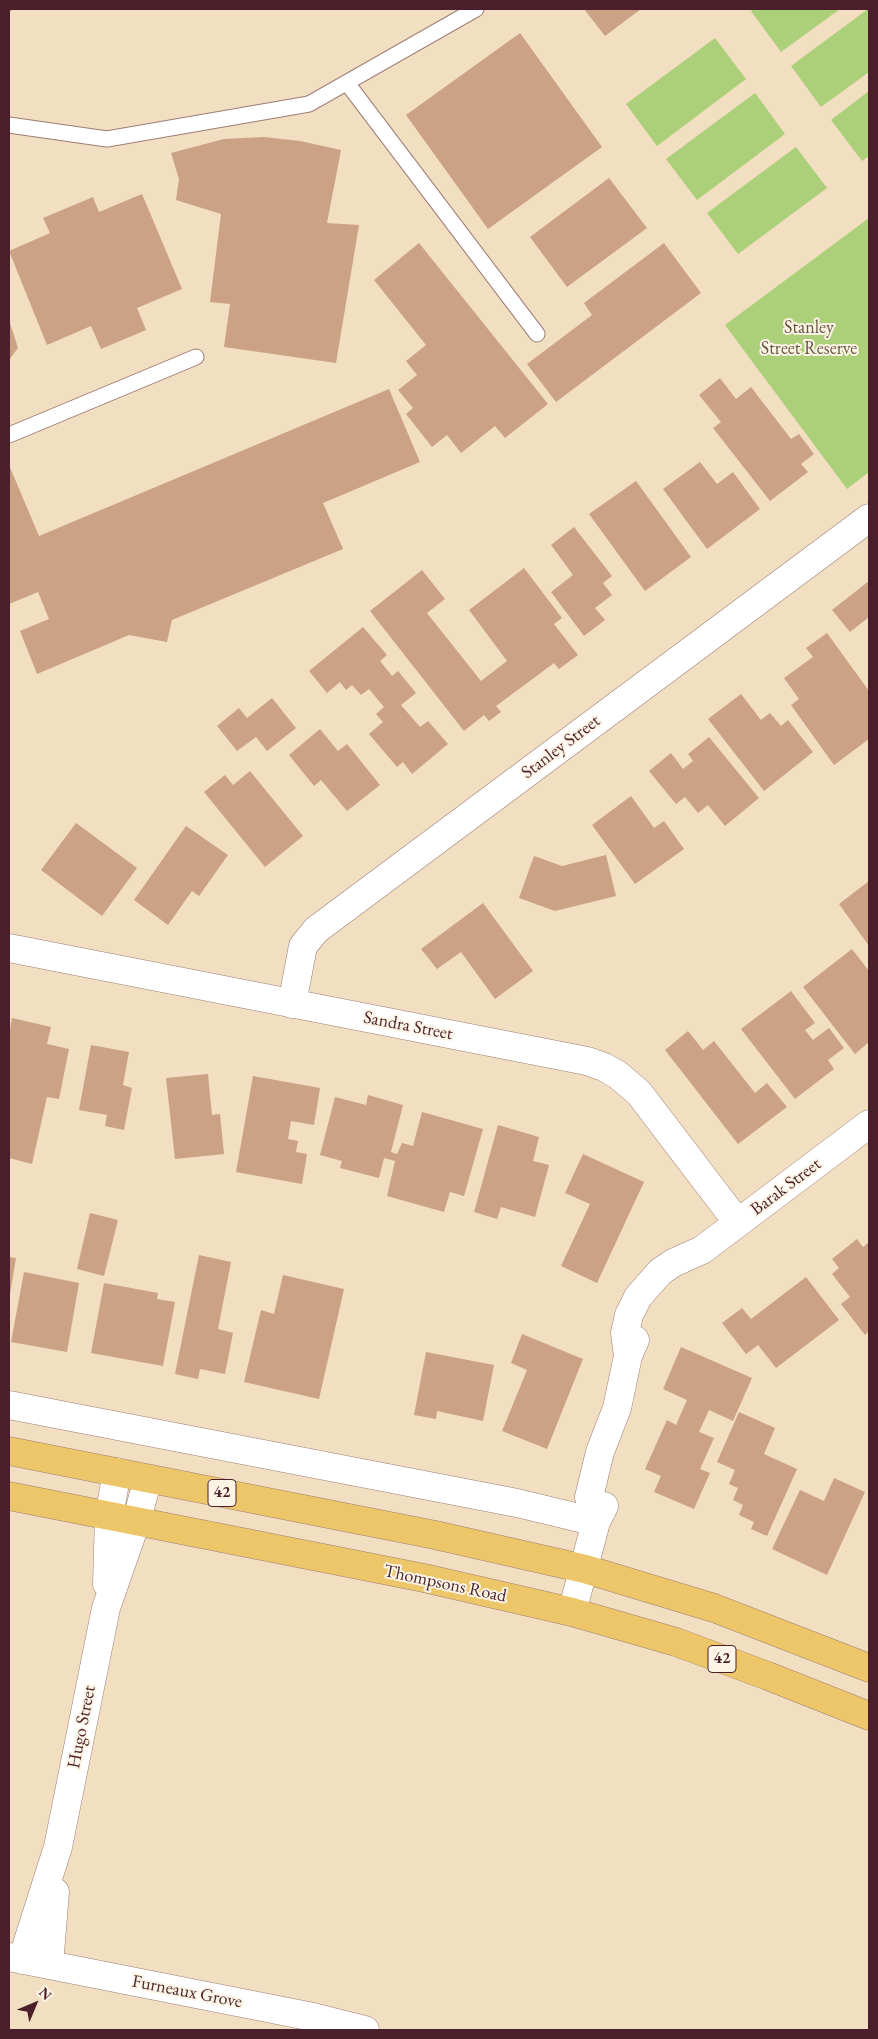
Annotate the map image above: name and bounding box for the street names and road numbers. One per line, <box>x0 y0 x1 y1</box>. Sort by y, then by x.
street label: Stanley Street <box>517 710 605 784</box>
street label: Sandra Street <box>362 1007 454 1045</box>
street label: Barak Street <box>747 1154 825 1220</box>
road number: 42 <box>208 1480 236 1506</box>
street label: Thompsons Road <box>382 1560 508 1608</box>
road number: 42 <box>708 1646 736 1672</box>
street label: Hugo Street <box>63 1684 101 1770</box>
street label: Furneaux Grove <box>130 1971 244 2013</box>

